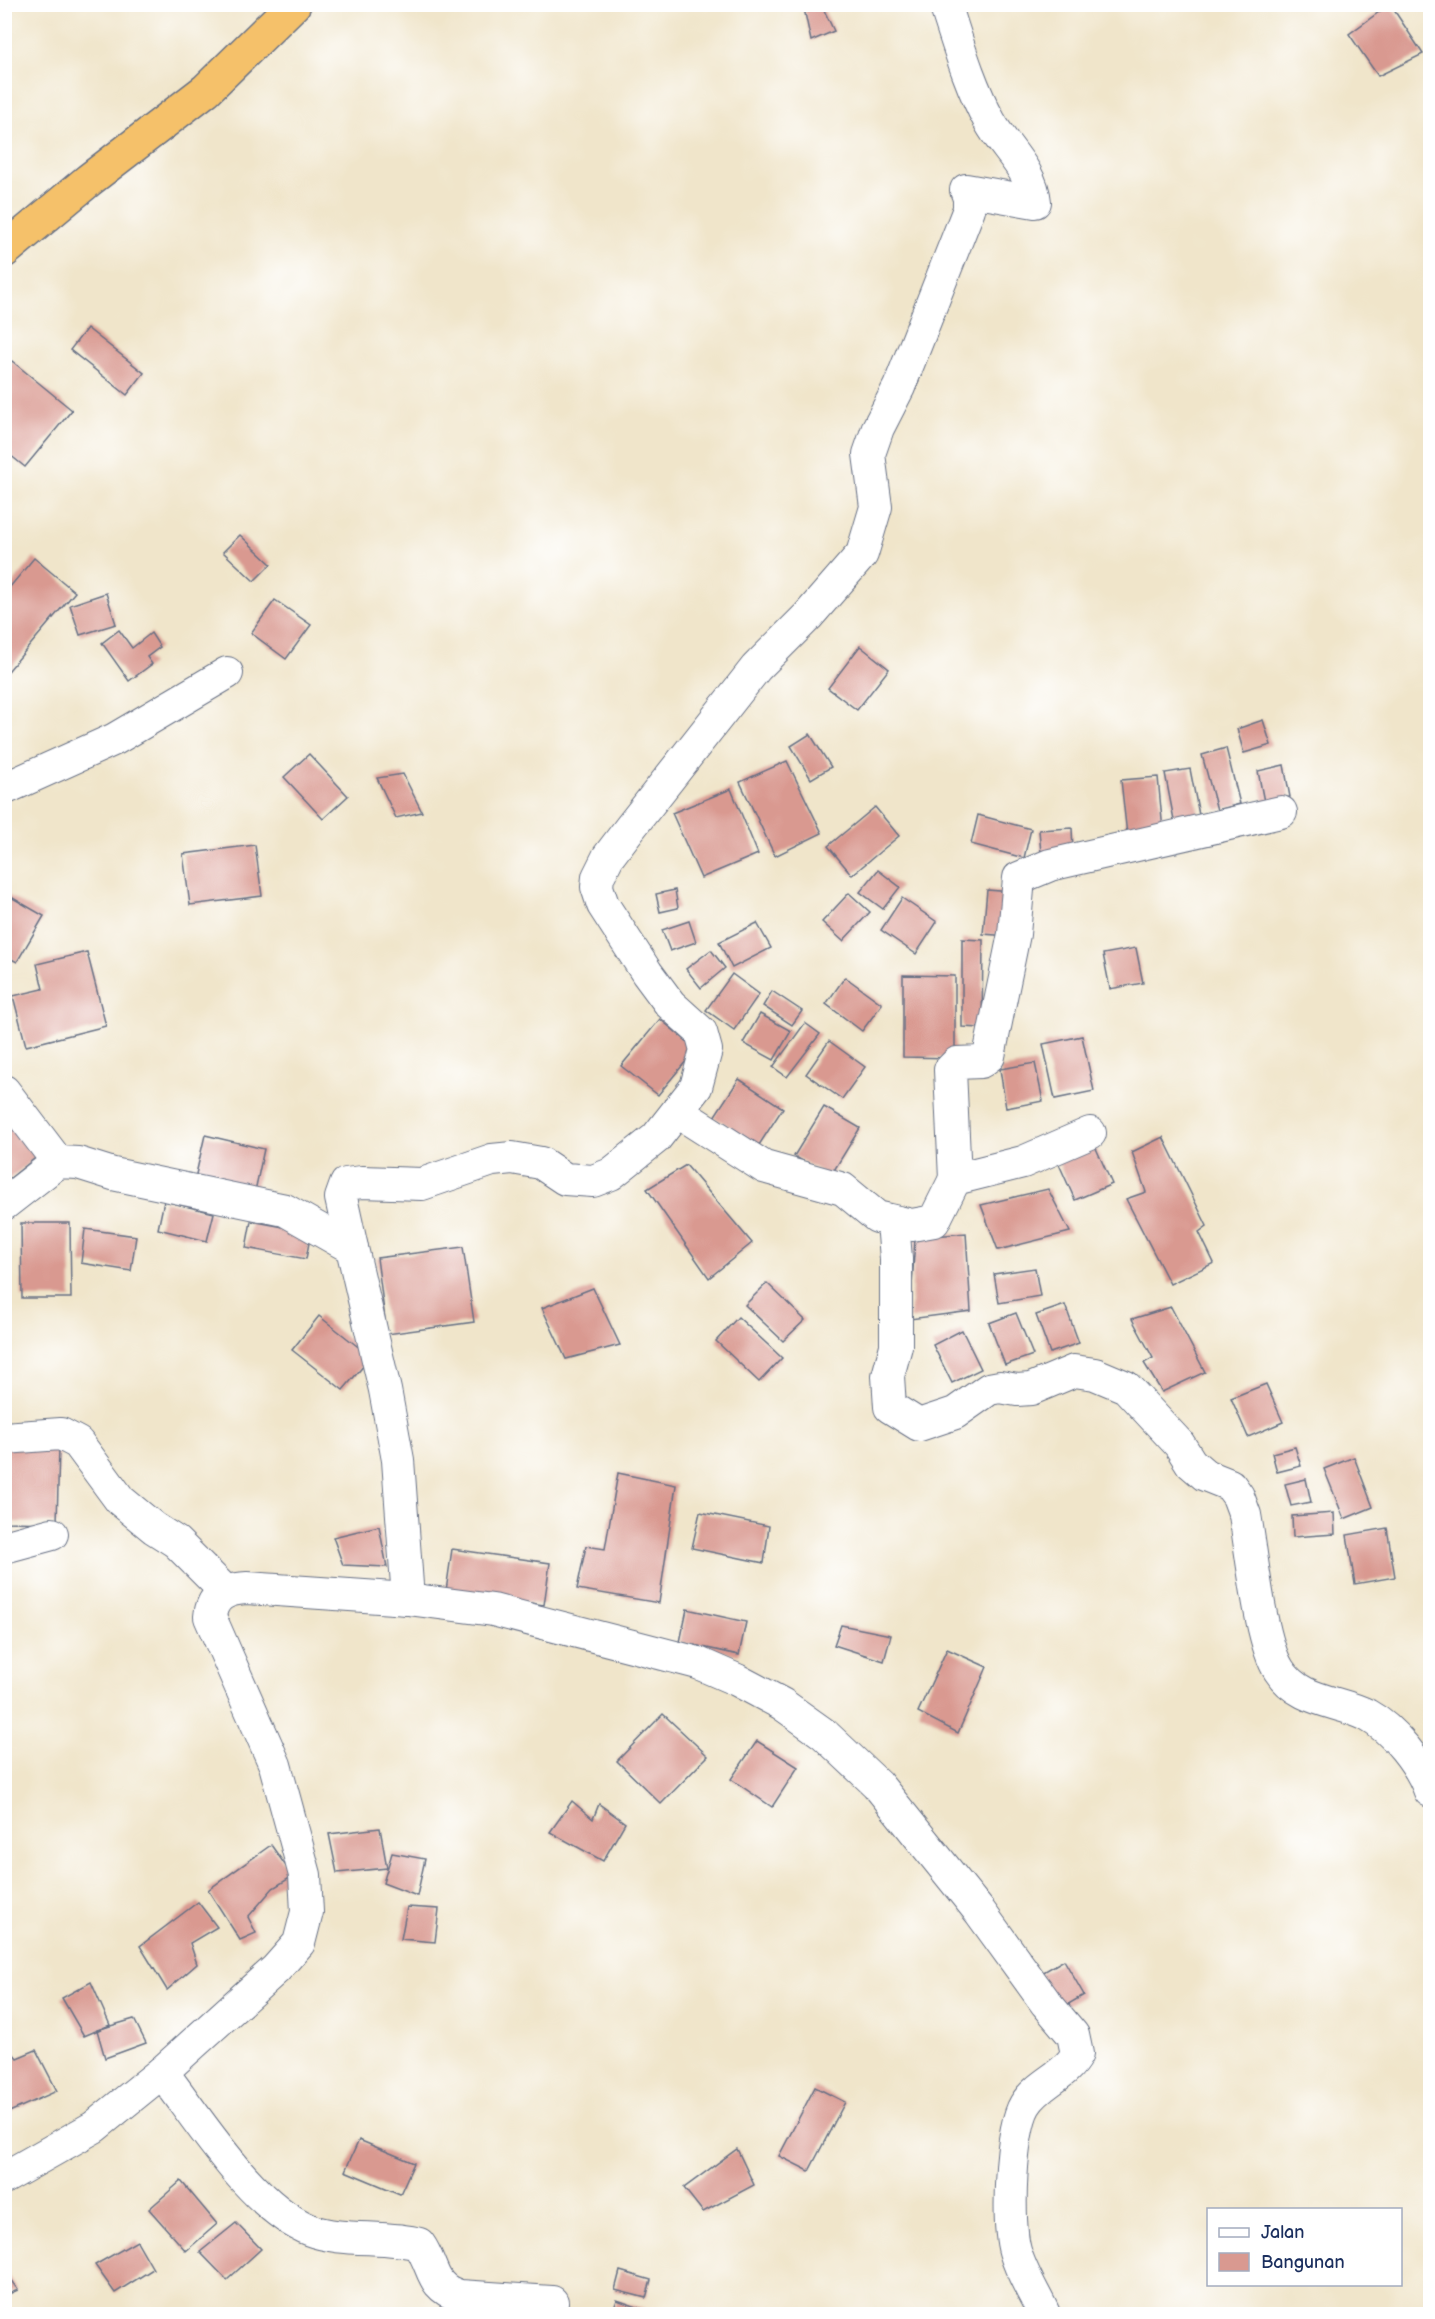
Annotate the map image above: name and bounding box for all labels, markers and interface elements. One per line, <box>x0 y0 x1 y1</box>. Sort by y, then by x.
legend <box>1207 2208 1402 2286</box>
text: Jalan <box>1261 2222 1304 2243</box>
text: Bangunan <box>1261 2252 1345 2273</box>

